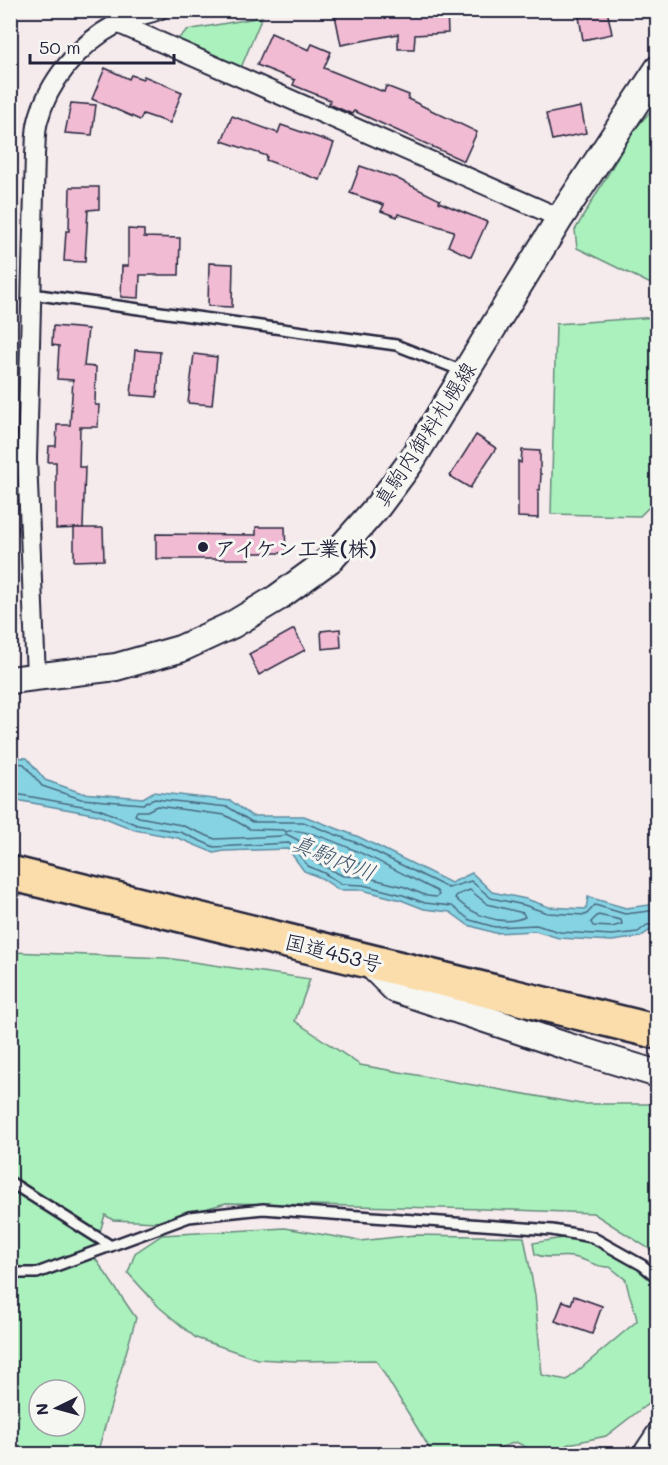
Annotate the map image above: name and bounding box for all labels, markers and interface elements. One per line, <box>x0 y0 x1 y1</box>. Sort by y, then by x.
scale bar <box>30 27 174 65</box>
text: 50 m <box>39 35 81 59</box>
street label: 真駒内御料札幌線 <box>367 356 481 512</box>
place label: アイケン工業(株) <box>215 534 377 561</box>
marker: アイケン工業(株) <box>196 540 210 554</box>
water label: 真駒内川 <box>288 827 380 887</box>
street label: 国道453号 <box>282 927 386 977</box>
north arrow <box>27 1378 87 1438</box>
text: N <box>31 1402 53 1416</box>

